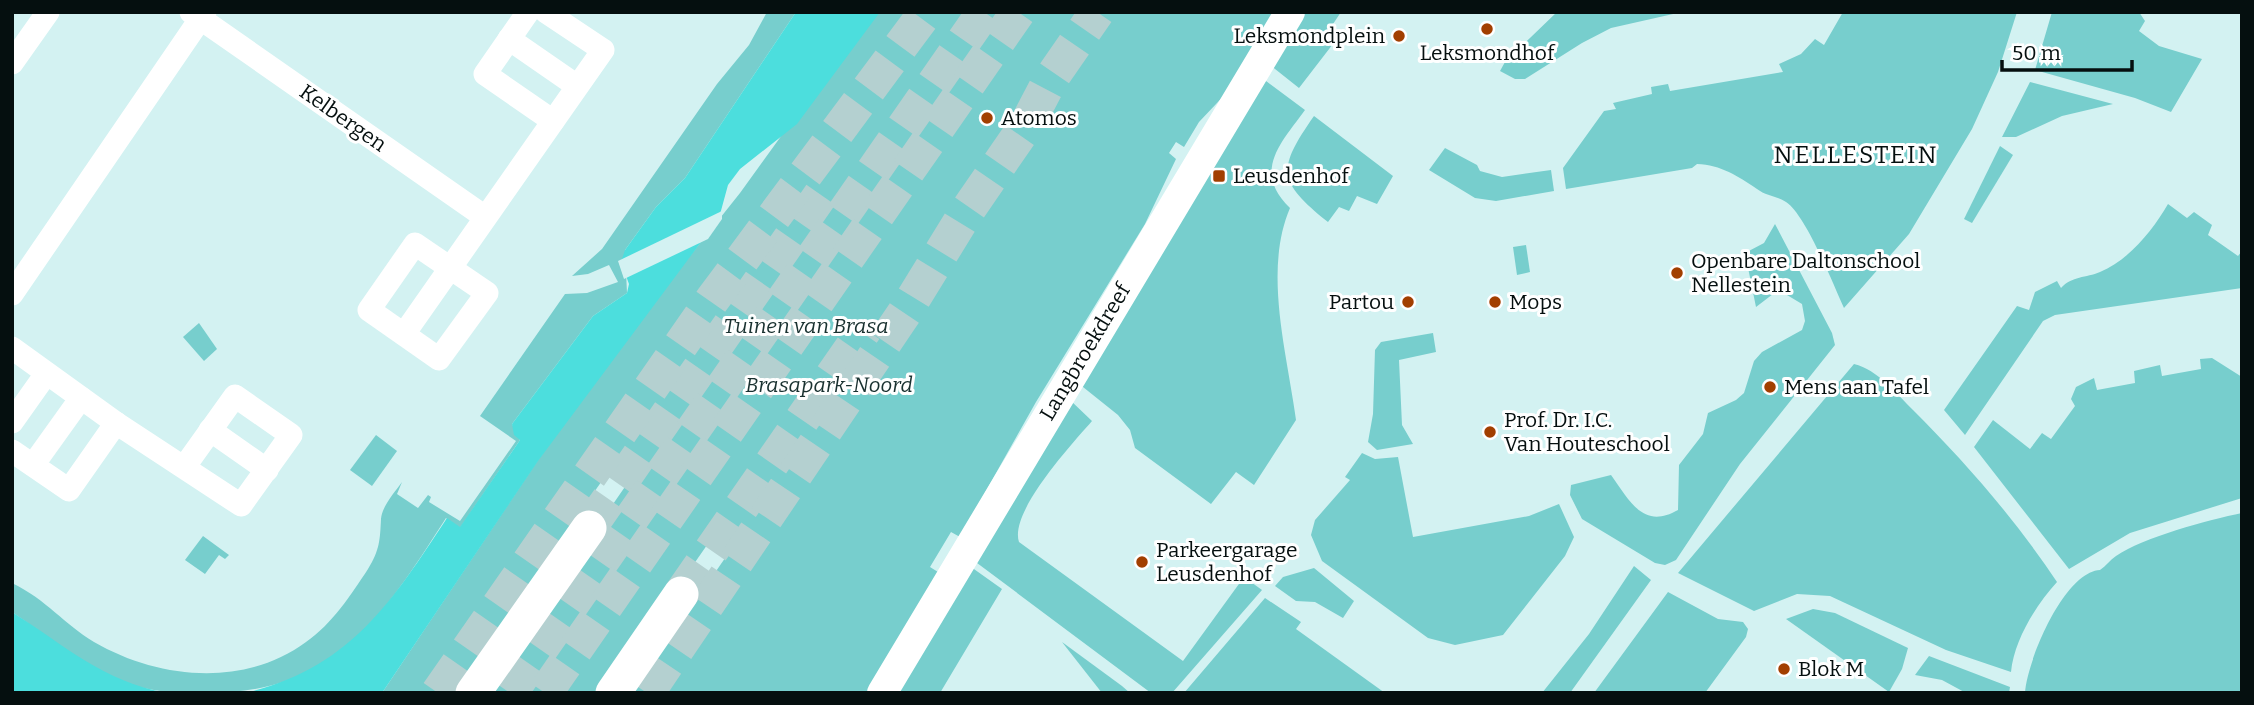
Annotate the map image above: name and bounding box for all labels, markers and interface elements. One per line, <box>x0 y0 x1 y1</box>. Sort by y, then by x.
marker: Leksmondhof <box>1479 21 1495 37</box>
place label: Leksmondplein <box>1233 23 1385 49</box>
marker: Leksmondplein <box>1391 28 1407 44</box>
scale bar <box>2002 28 2132 72</box>
place label: Leksmondhof <box>1420 40 1556 66</box>
text: 50 m <box>2012 40 2061 66</box>
street label: Kelbergen <box>294 79 392 157</box>
place label: Atomos <box>1001 105 1077 131</box>
marker: Atomos <box>979 110 995 126</box>
district label: NELLESTEIN <box>1774 141 1938 169</box>
place label: Leusdenhof <box>1233 163 1350 189</box>
marker: Leusdenhof <box>1211 168 1227 184</box>
place label: Openbare Daltonschool Nellestein <box>1691 248 1920 298</box>
marker: Openbare Daltonschool Nellestein <box>1669 265 1685 281</box>
street label: Langbroekdreef <box>1034 278 1137 425</box>
place label: Partou <box>1329 289 1394 315</box>
place label: Mops <box>1509 289 1562 315</box>
marker: Partou <box>1400 294 1416 310</box>
marker: Mops <box>1487 294 1503 310</box>
park label: Tuinen van Brasa <box>723 313 889 339</box>
park label: Brasapark-Noord <box>745 372 913 398</box>
place label: Mens aan Tafel <box>1784 374 1929 400</box>
marker: Mens aan Tafel <box>1762 379 1778 395</box>
place label: Prof. Dr. I.C. Van Houteschool <box>1504 407 1670 457</box>
marker: Prof. Dr. I.C. Van Houteschool <box>1482 424 1498 440</box>
place label: Parkeergarage Leusdenhof <box>1156 537 1297 587</box>
marker: Parkeergarage Leusdenhof <box>1134 554 1150 570</box>
place label: Blok M <box>1798 656 1864 682</box>
marker: Blok M <box>1776 661 1792 677</box>

